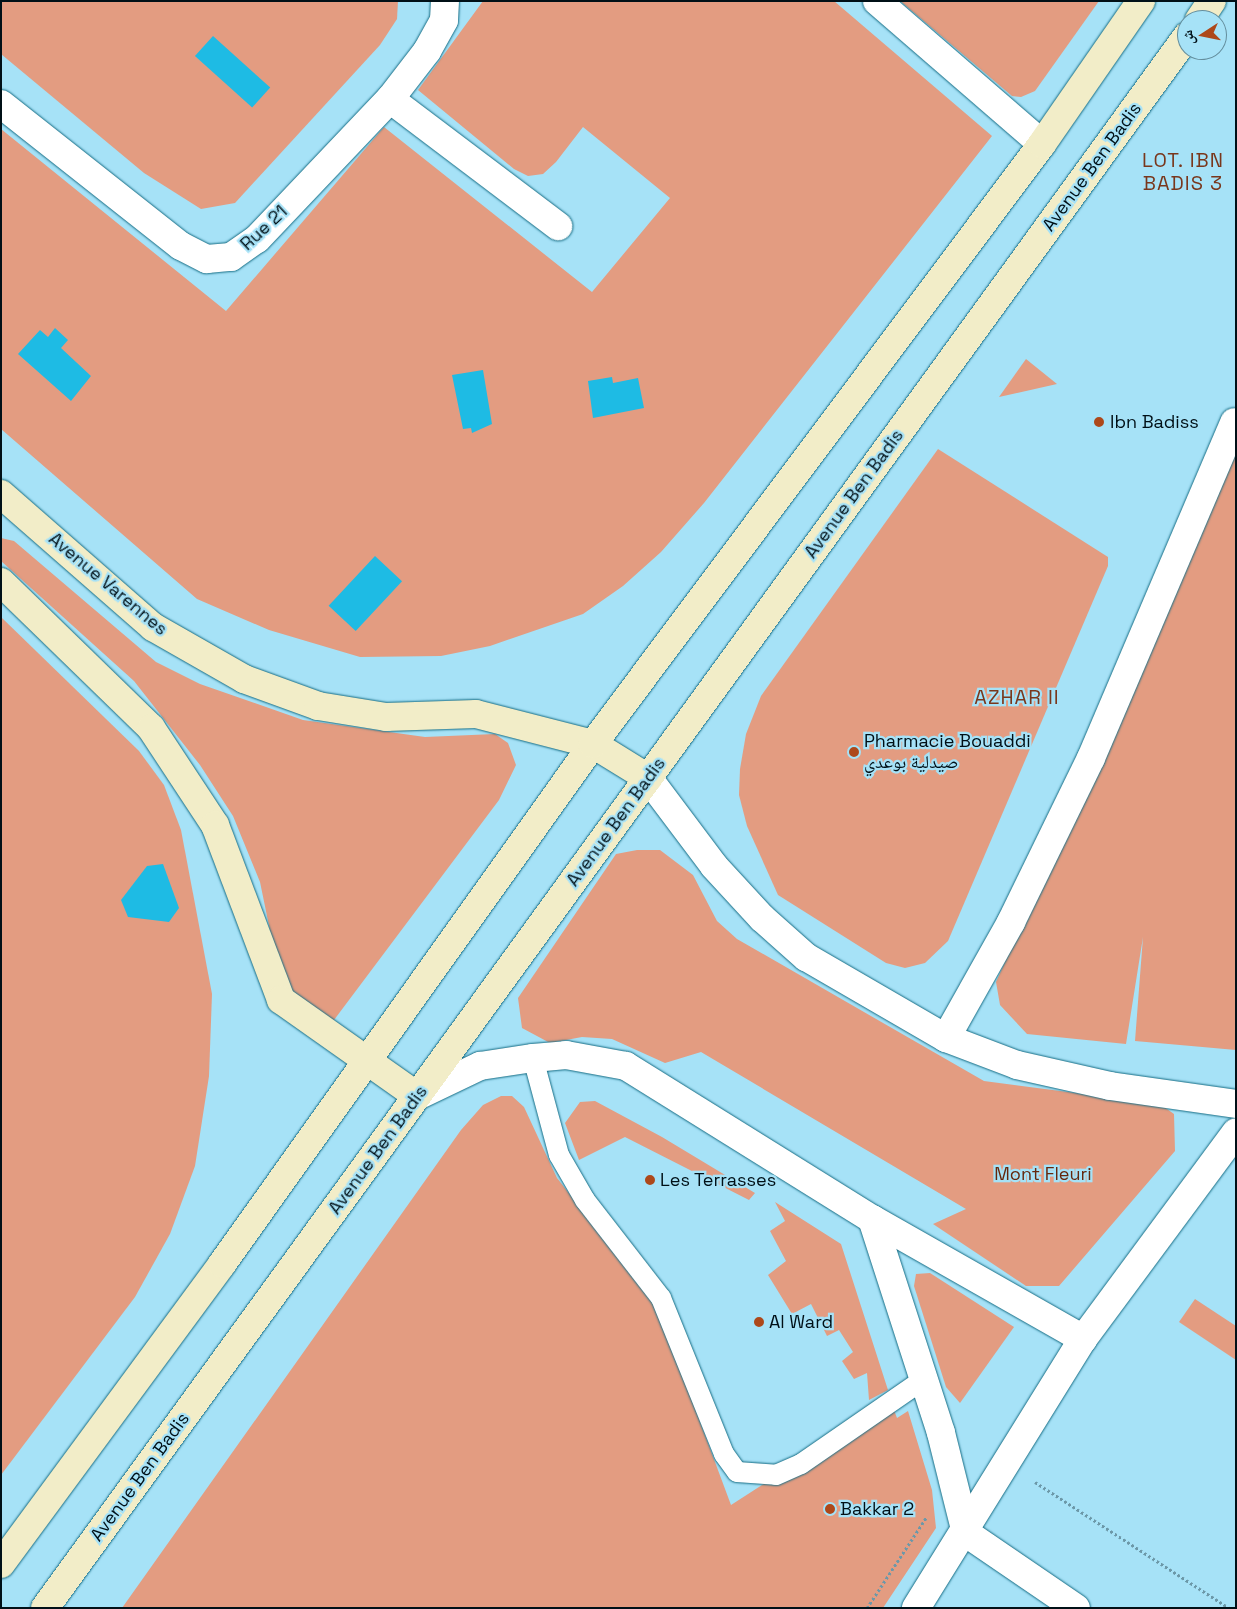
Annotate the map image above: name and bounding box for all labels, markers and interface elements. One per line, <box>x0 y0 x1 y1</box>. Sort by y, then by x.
north arrow <box>1177 10 1227 60</box>
text: ش <box>1178 29 1199 47</box>
street label: Avenue Ben Badis <box>1038 98 1146 236</box>
district label: LOT. IBN BADIS 3 <box>1141 149 1225 196</box>
street label: Rue 21 <box>236 201 292 255</box>
place label: Ibn Badiss <box>1110 411 1199 433</box>
marker: Ibn Badiss <box>1092 415 1106 429</box>
street label: Avenue Ben Badis <box>800 425 908 563</box>
street label: Avenue Varennes <box>44 528 172 640</box>
district label: AZHAR II <box>973 685 1061 709</box>
place label: Pharmacie Bouaddi صيدلية بوعدي <box>864 731 1031 774</box>
marker: Pharmacie Bouaddi صيدلية بوعدي <box>848 746 860 758</box>
street label: Avenue Ben Badis <box>562 753 670 891</box>
street label: Avenue Ben Badis <box>324 1081 432 1219</box>
park label: Mont Fleuri <box>994 1163 1092 1185</box>
place label: Les Terrasses <box>660 1169 777 1191</box>
marker: Les Terrasses <box>644 1174 656 1186</box>
place label: Al Ward <box>769 1311 833 1333</box>
marker: Al Ward <box>753 1316 765 1328</box>
street label: Avenue Ben Badis <box>86 1408 194 1546</box>
place label: Bakkar 2 <box>840 1498 914 1520</box>
marker: Bakkar 2 <box>824 1503 836 1515</box>

